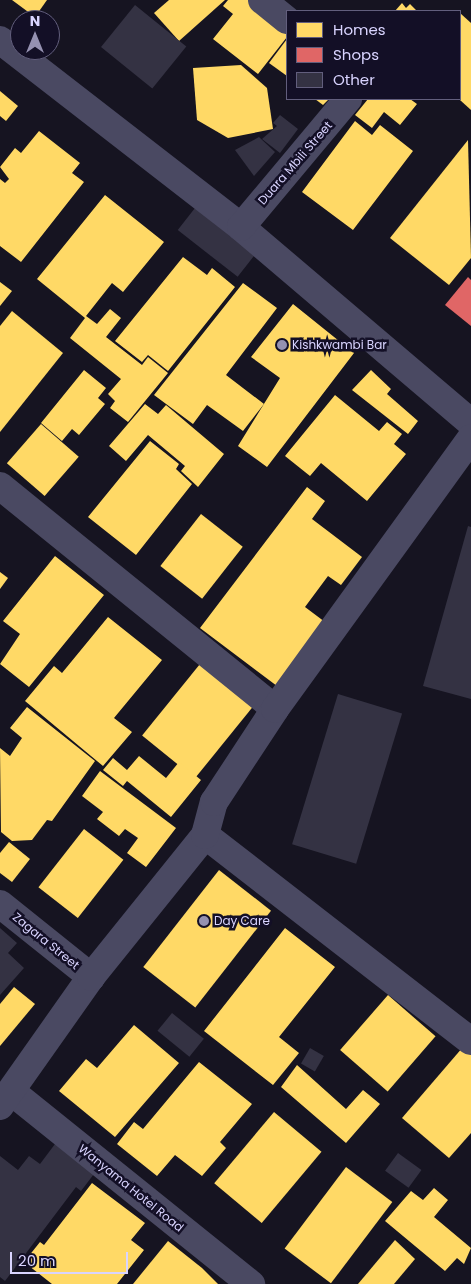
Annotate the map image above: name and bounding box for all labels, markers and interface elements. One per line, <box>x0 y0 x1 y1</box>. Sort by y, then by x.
north arrow <box>10 10 60 60</box>
legend <box>286 10 461 100</box>
text: N <box>30 11 40 31</box>
text: Homes <box>333 19 386 40</box>
text: Shops <box>333 44 379 65</box>
text: Other <box>333 69 375 90</box>
street label: Duara Mbili Street <box>255 118 335 208</box>
place label: Kishkwambi Bar <box>292 338 387 352</box>
marker: Kishkwambi Bar <box>276 339 288 351</box>
street label: Zagara Street <box>10 910 82 972</box>
place label: Day Care <box>214 914 270 928</box>
marker: Day Care <box>198 915 210 927</box>
street label: Wanyama Hotel Road <box>75 1141 187 1235</box>
scale bar <box>12 1242 130 1274</box>
text: 20 m <box>18 1250 56 1271</box>

